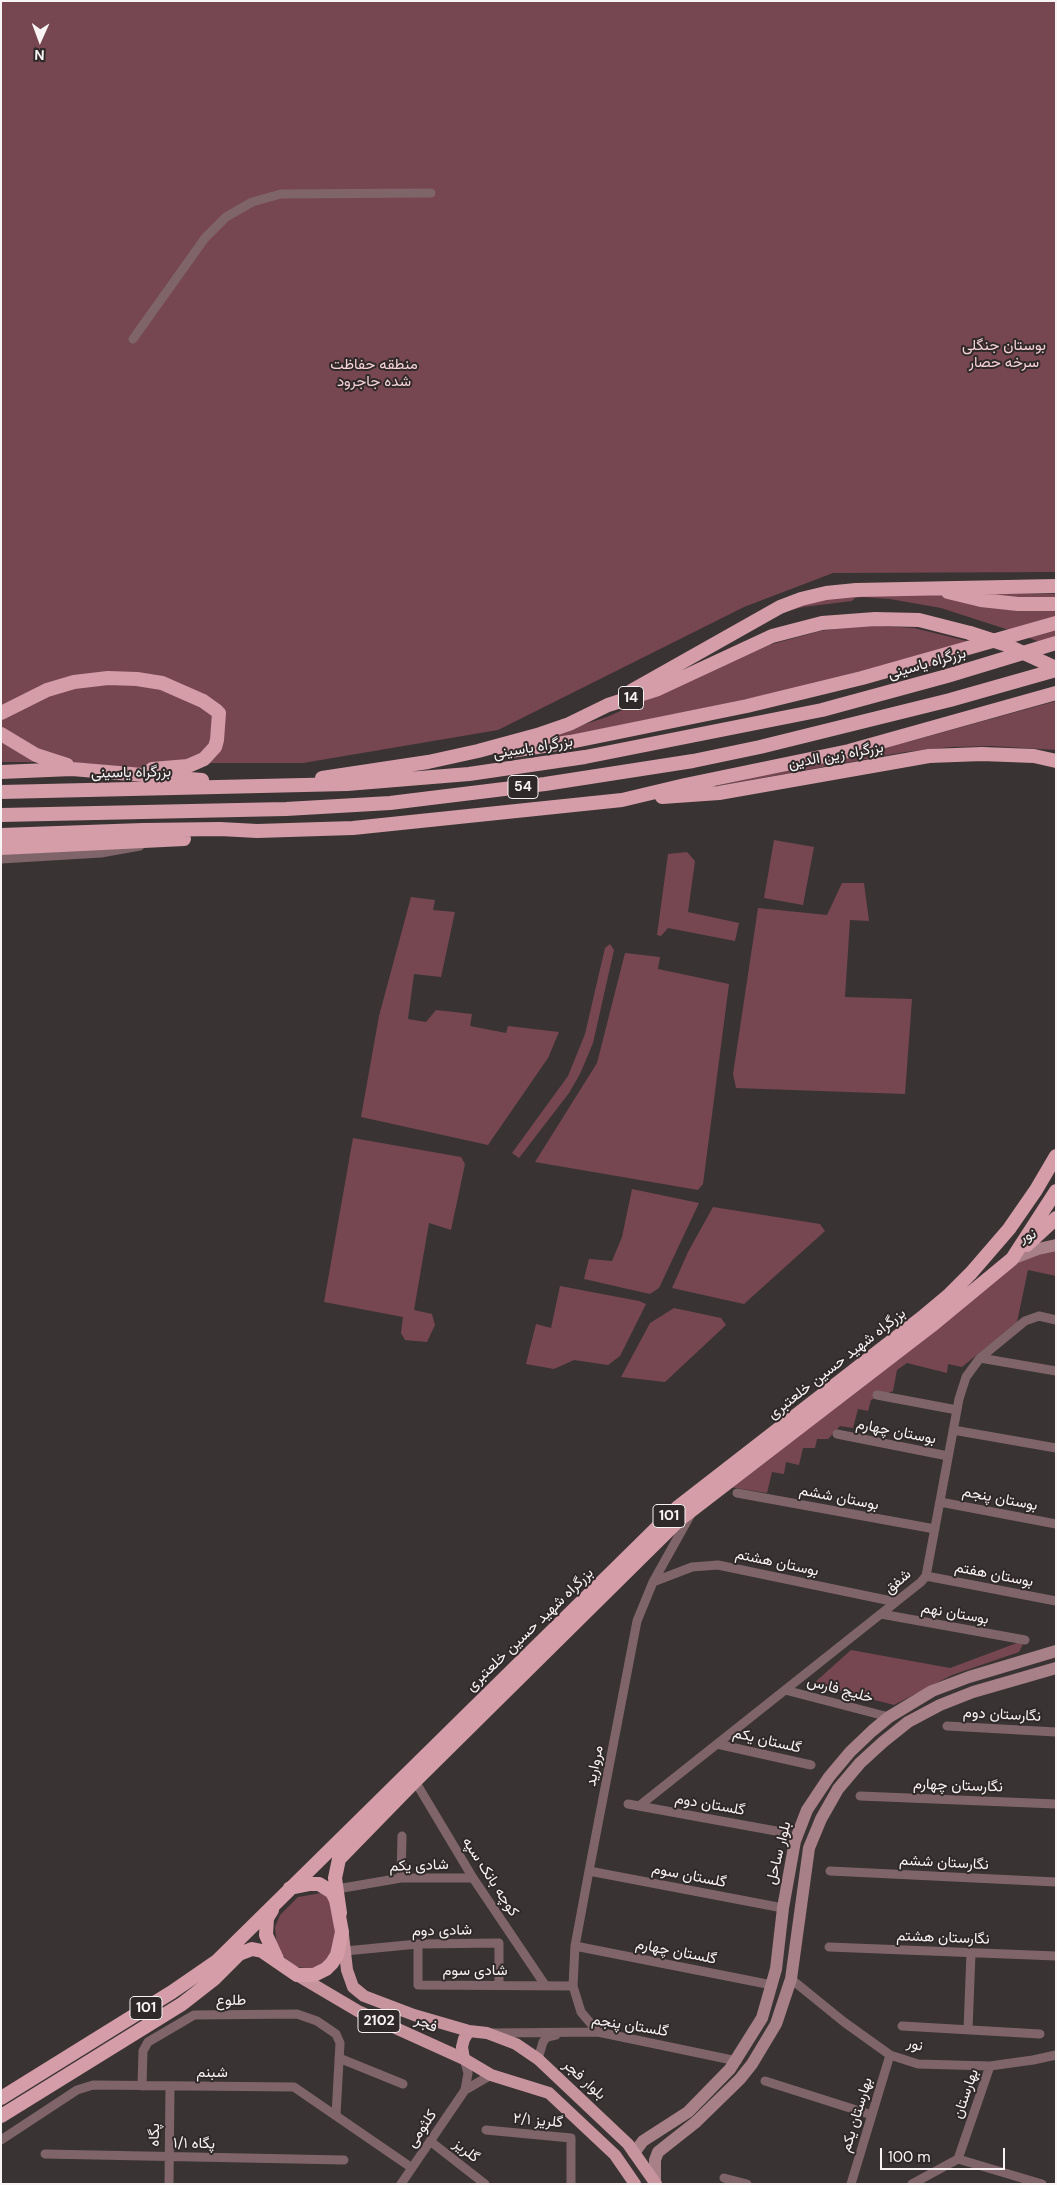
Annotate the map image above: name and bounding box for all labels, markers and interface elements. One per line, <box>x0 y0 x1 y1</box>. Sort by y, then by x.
north arrow <box>15 15 65 65</box>
text: N <box>34 46 45 64</box>
park label: بوستان جنگلی سرخه حصار <box>962 337 1046 372</box>
park label: منطقه حفاظت شده جاجرود <box>330 356 418 391</box>
street label: بزرگراه یاسینی <box>886 644 968 684</box>
road number: 14 <box>618 686 644 710</box>
street label: بزرگراه یاسینی <box>492 733 574 763</box>
street label: بزرگراه زین الدین <box>787 739 885 773</box>
street label: بزرگراه یاسینی <box>91 763 171 783</box>
road number: 54 <box>508 776 538 799</box>
street label: نور <box>1017 1225 1039 1247</box>
street label: بزرگراه شهید حسین خلعتبری <box>764 1305 910 1423</box>
street label: بوستان چهارم <box>854 1415 938 1449</box>
street label: بوستان ششم <box>798 1481 880 1515</box>
street label: بوستان پنجم <box>961 1483 1039 1515</box>
road number: 101 <box>653 1504 685 1528</box>
street label: بوستان هشتم <box>734 1545 820 1581</box>
street label: بوستان هفتم <box>953 1559 1035 1591</box>
street label: بزرگراه شهید حسین خلعتبری <box>463 1564 597 1696</box>
street label: شفق <box>881 1566 915 1598</box>
street label: بوستان نهم <box>920 1599 990 1629</box>
street label: خلیج فارس <box>805 1673 875 1707</box>
street label: نگارستان دوم <box>962 1704 1042 1726</box>
street label: گلستان یکم <box>731 1724 803 1758</box>
street label: مروارید <box>582 1744 608 1788</box>
street label: نگارستان چهارم <box>913 1775 1003 1797</box>
street label: گلستان دوم <box>674 1790 746 1820</box>
street label: بلوار ساحل <box>762 1820 796 1886</box>
street label: کوچه بانک سپه <box>458 1834 522 1920</box>
street label: نگارستان ششم <box>899 1852 989 1874</box>
street label: شادی یکم <box>389 1856 449 1876</box>
street label: گلستان سوم <box>650 1860 728 1892</box>
street label: شادی دوم <box>412 1921 472 1941</box>
street label: نگارستان هشتم <box>896 1927 990 1949</box>
street label: گلستان چهارم <box>634 1935 718 1969</box>
street label: شادی سوم <box>443 1962 507 1980</box>
street label: طلوع <box>216 1992 246 2010</box>
road number: 101 <box>130 1996 162 2020</box>
road number: 2102 <box>358 2010 400 2032</box>
street label: فجر <box>412 2011 440 2037</box>
street label: گلستان پنجم <box>590 2011 670 2041</box>
street label: نور <box>905 2034 925 2056</box>
street label: بلوار فجر <box>559 2056 609 2104</box>
street label: شبنم <box>196 2064 228 2082</box>
street label: بهارستان <box>949 2067 983 2121</box>
street label: بهارستان یکم <box>837 2075 877 2155</box>
street label: کلثومی <box>403 2107 441 2151</box>
street label: گلریز ۲/۱ <box>512 2110 564 2132</box>
street label: پگاه <box>146 2123 164 2147</box>
street label: پگاه ۱/۱ <box>173 2135 215 2153</box>
street label: گلریز <box>449 2135 483 2167</box>
scale bar <box>882 2138 1007 2170</box>
text: 100 m <box>888 2147 931 2167</box>

